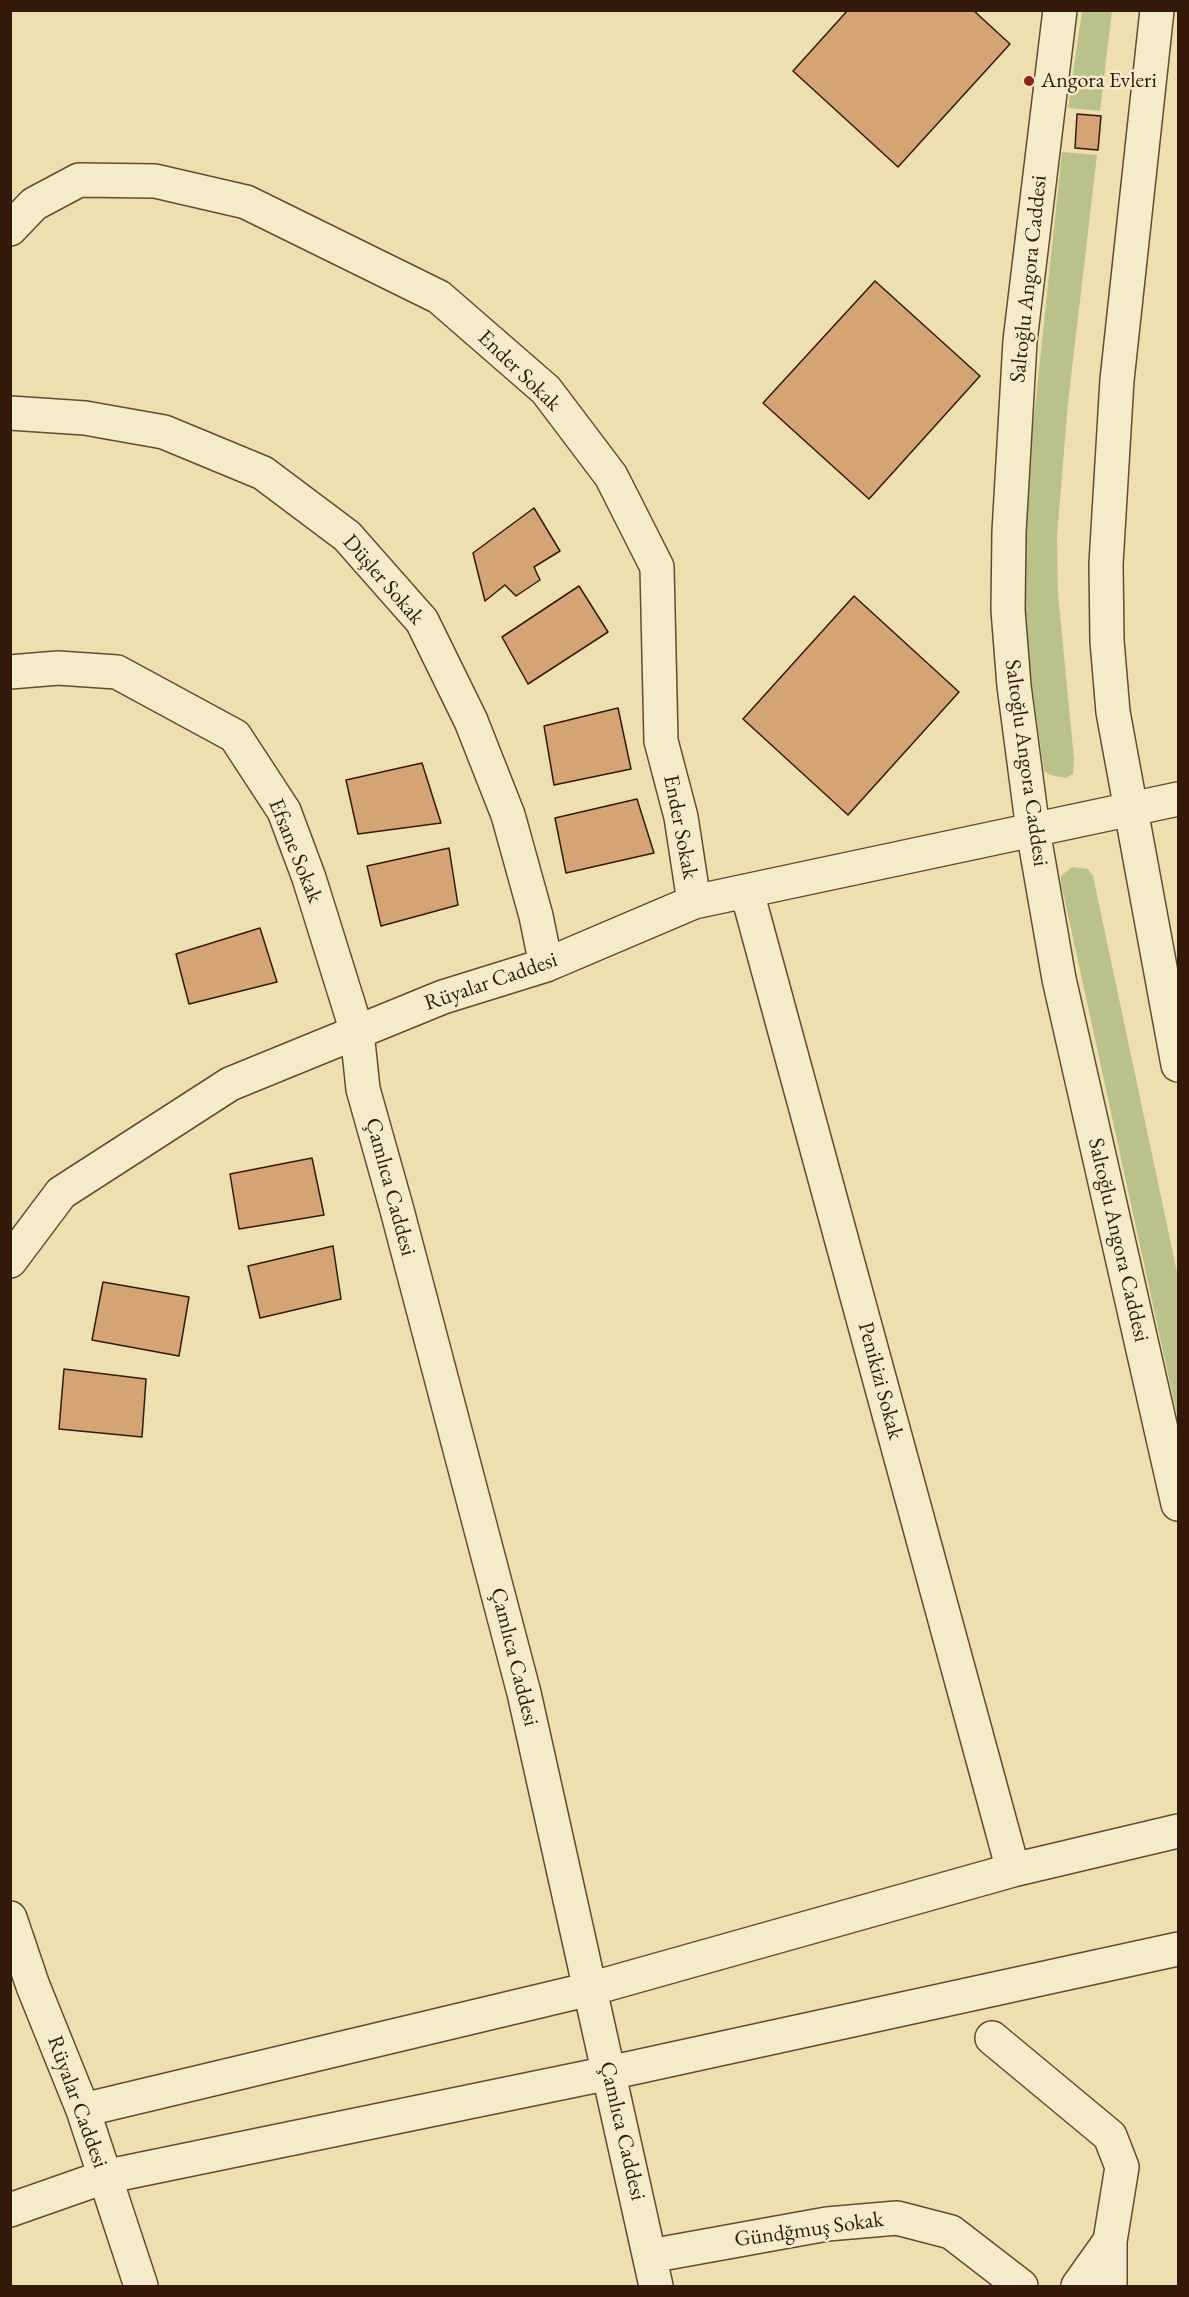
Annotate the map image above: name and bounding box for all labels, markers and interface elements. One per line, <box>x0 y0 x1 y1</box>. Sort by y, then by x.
place label: Angora Evleri <box>1041 68 1157 94</box>
marker: Angora Evleri <box>1022 74 1036 88</box>
street label: Saltoğlu Angora Caddesi <box>1005 174 1053 384</box>
street label: Ender Sokak <box>472 325 566 417</box>
street label: Düşler Sokak <box>337 529 429 631</box>
street label: Saltoğlu Angora Caddesi <box>998 658 1054 868</box>
street label: Ender Sokak <box>657 773 703 881</box>
street label: Efsane Sokak <box>262 795 328 907</box>
street label: Rüyalar Caddesi <box>421 947 561 1017</box>
street label: Çamlıca Caddesi <box>359 1115 421 1259</box>
street label: Saltoğlu Angora Caddesi <box>1082 1135 1154 1345</box>
street label: Penikizi Sokak <box>852 1319 908 1443</box>
street label: Çamlıca Caddesi <box>484 1585 544 1729</box>
street label: Rüyalar Caddesi <box>41 2032 113 2172</box>
street label: Çamlıca Caddesi <box>593 2059 651 2203</box>
street label: Gündğmuş Sokak <box>733 2206 885 2254</box>

